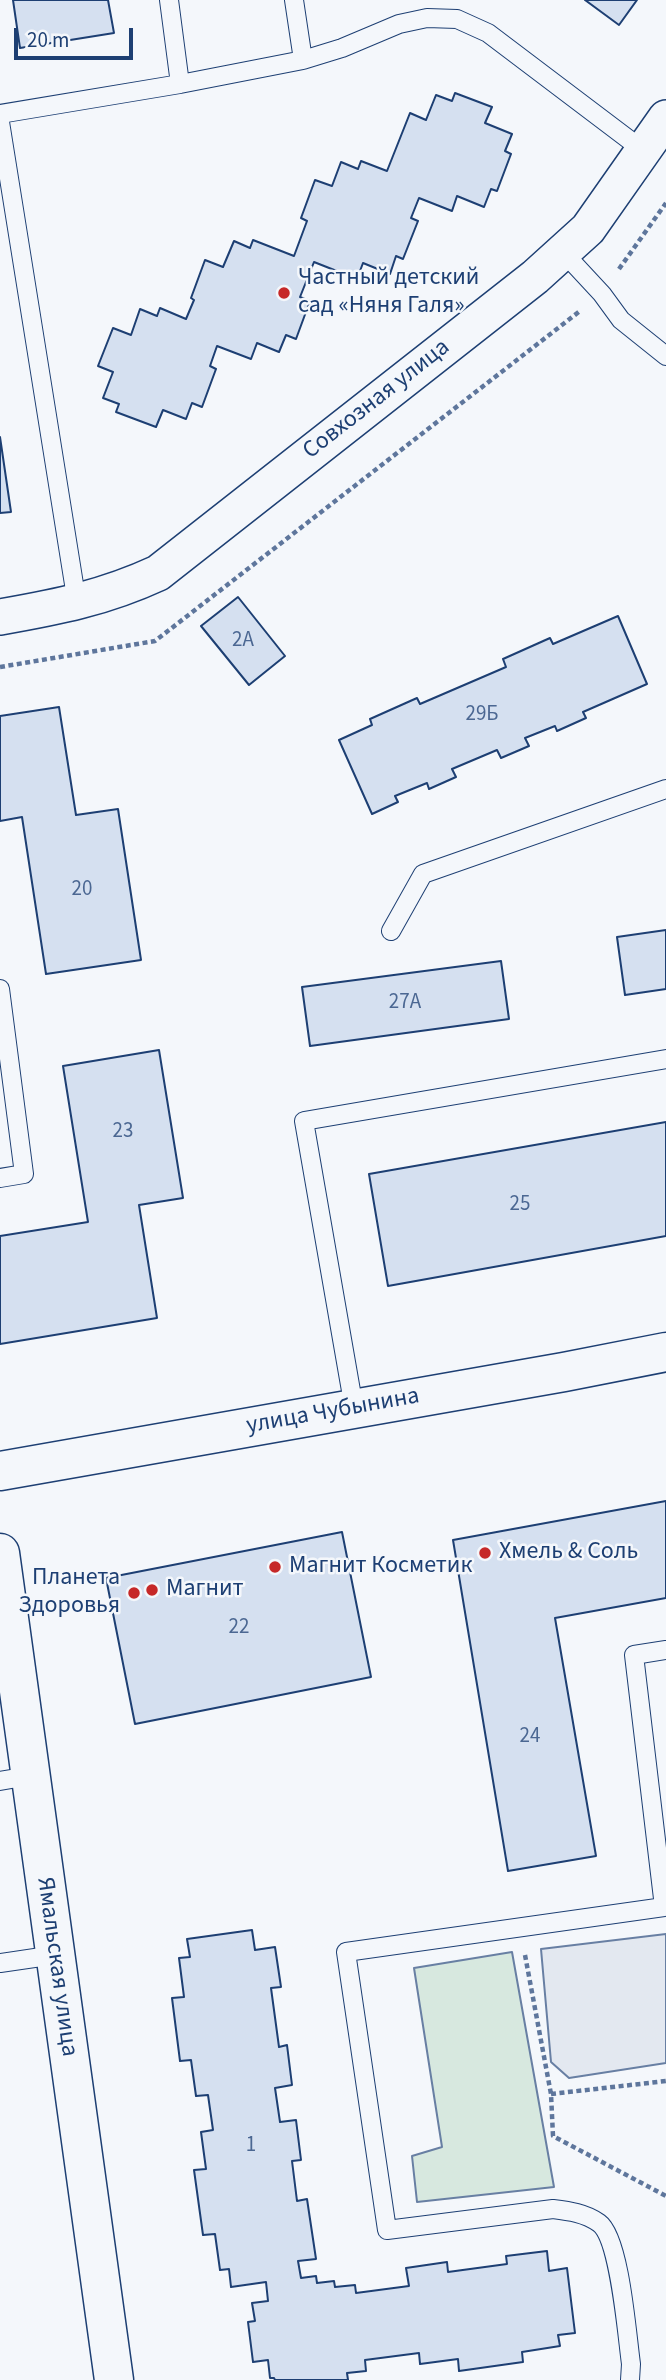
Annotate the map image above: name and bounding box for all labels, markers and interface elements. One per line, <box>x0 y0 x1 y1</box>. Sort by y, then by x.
scale bar <box>18 14 136 58</box>
text: 20 m <box>27 25 69 55</box>
place label: Частный детский сад «Няня Галя» <box>298 265 479 321</box>
marker: Частный детский сад «Няня Галя» <box>276 285 292 301</box>
street label: Совхозная улица <box>298 334 456 466</box>
house number: 2А <box>232 628 254 654</box>
house number: 29Б <box>465 702 499 728</box>
house number: 20 <box>72 877 92 903</box>
house number: 27А <box>389 990 421 1016</box>
house number: 23 <box>113 1119 133 1145</box>
house number: 25 <box>510 1192 530 1218</box>
street label: улица Чубынина <box>244 1383 422 1441</box>
place label: Хмель & Соль <box>499 1539 638 1567</box>
marker: Хмель & Соль <box>477 1545 493 1561</box>
place label: Магнит Косметик <box>289 1553 472 1581</box>
marker: Магнит Косметик <box>267 1559 283 1575</box>
place label: Планета Здоровья <box>19 1565 120 1621</box>
place label: Магнит <box>166 1576 243 1604</box>
marker: Магнит <box>144 1582 160 1598</box>
marker: Планета Здоровья <box>126 1585 142 1601</box>
house number: 22 <box>229 1615 249 1641</box>
house number: 24 <box>520 1724 540 1750</box>
street label: Ямальская улица <box>29 1876 83 2058</box>
house number: 1 <box>246 2133 256 2159</box>

